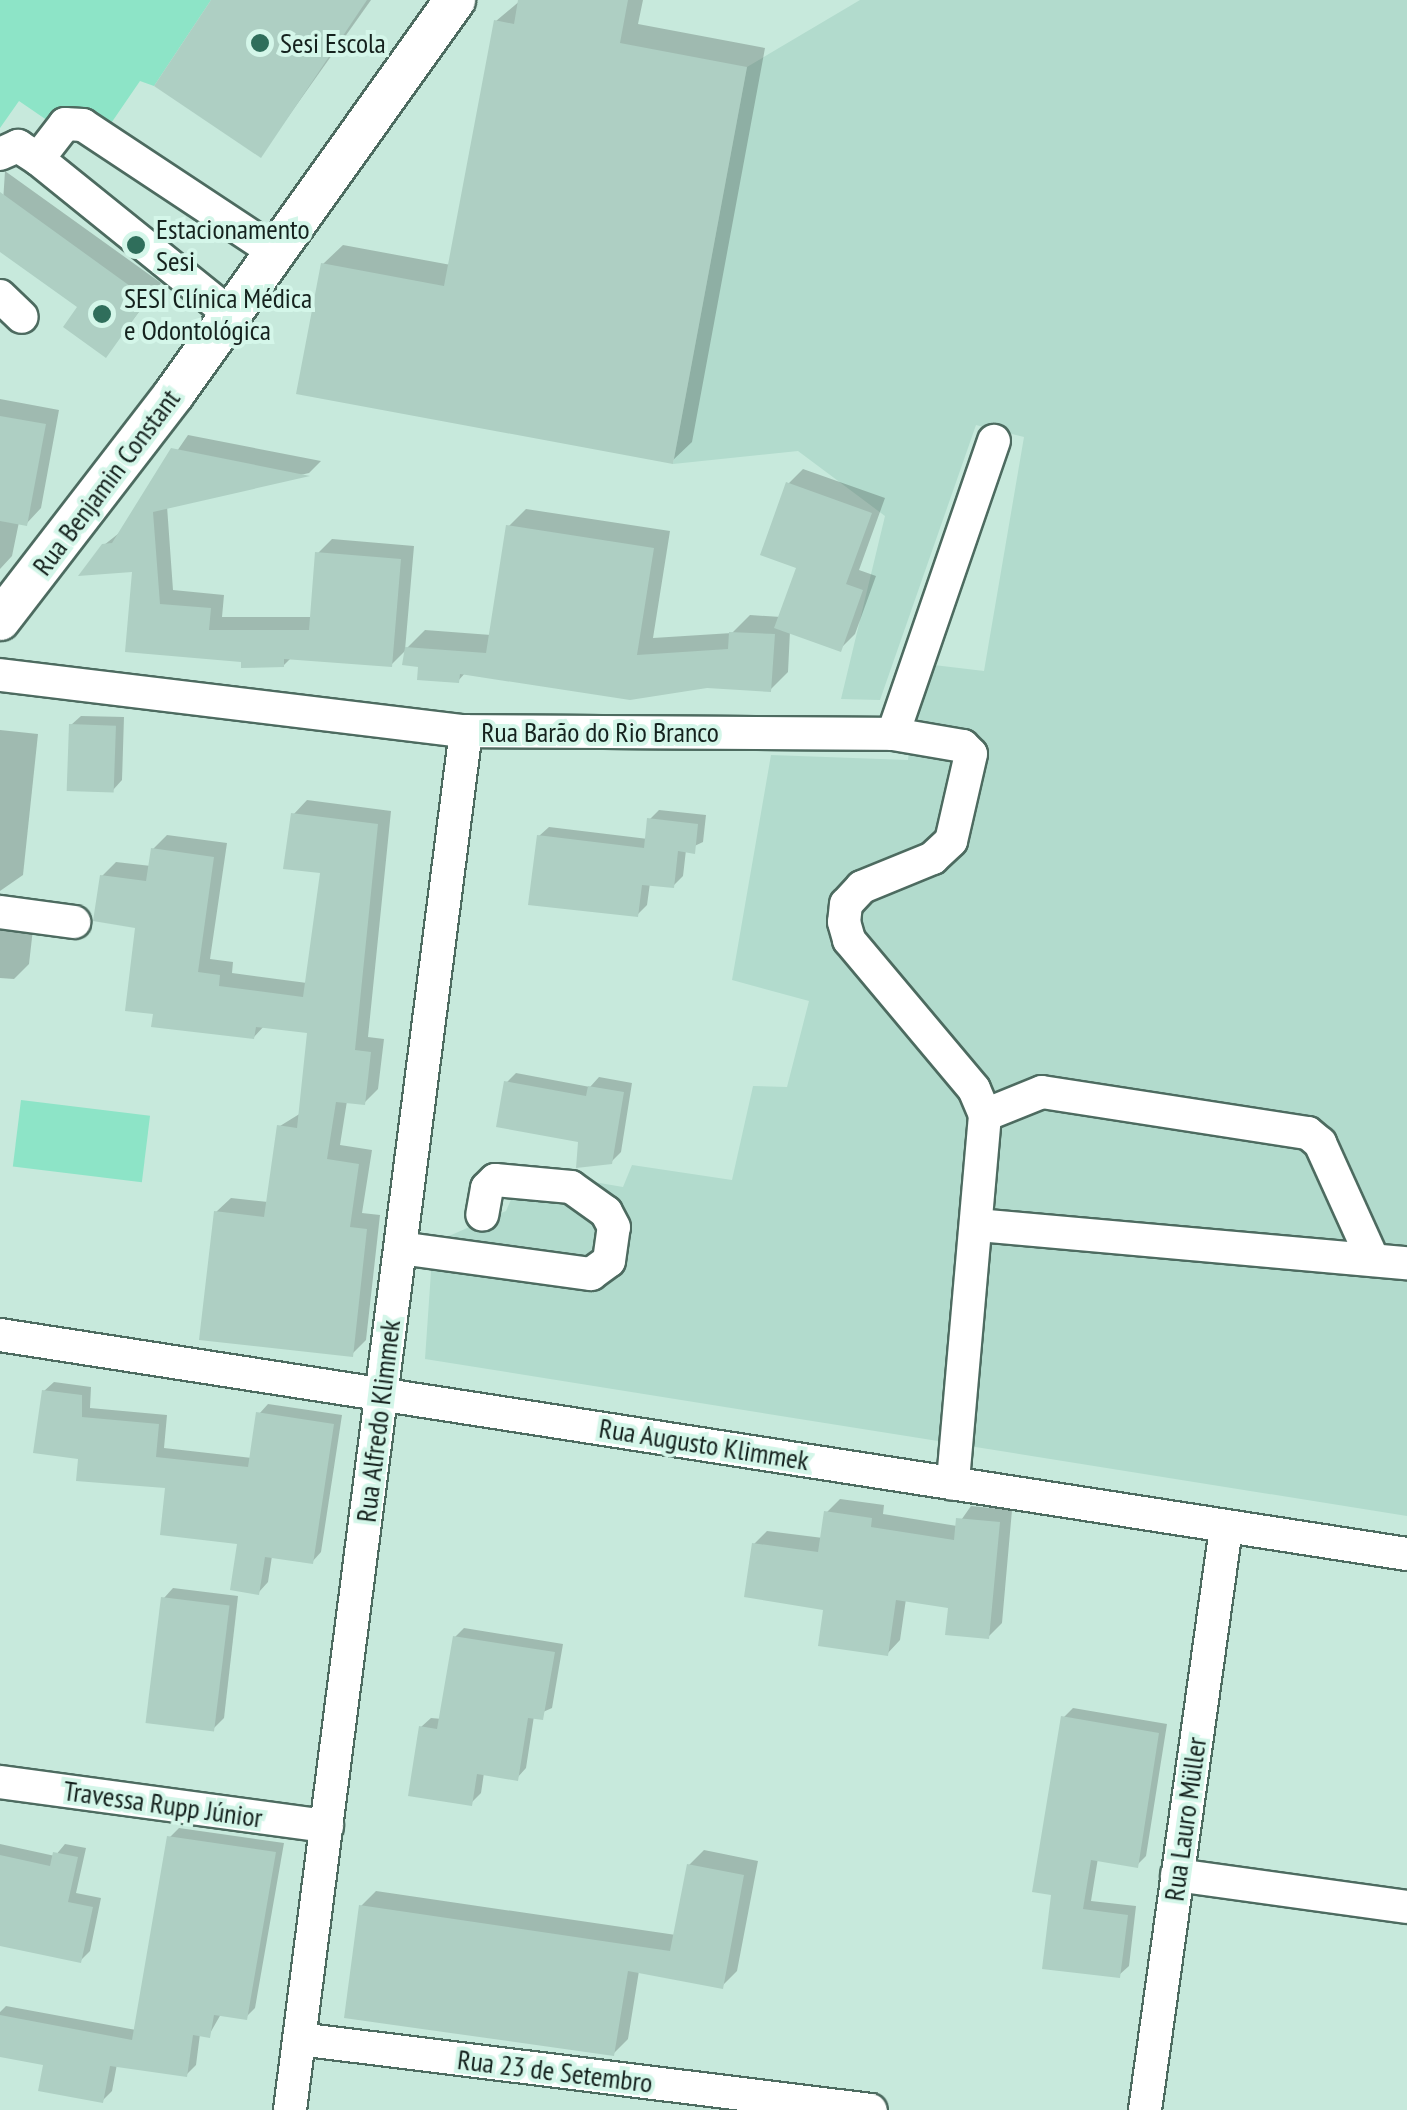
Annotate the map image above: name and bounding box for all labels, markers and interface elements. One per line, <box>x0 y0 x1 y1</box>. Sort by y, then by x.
place label: Sesi Escola <box>280 26 386 60</box>
marker: Sesi Escola <box>249 32 271 54</box>
place label: Estacionamento Sesi <box>156 212 310 278</box>
marker: Estacionamento Sesi <box>125 234 147 256</box>
place label: SESI Clínica Médica e Odontológica <box>124 281 312 347</box>
marker: SESI Clínica Médica e Odontológica <box>89 301 115 327</box>
street label: Rua Benjamin Constant <box>25 382 187 582</box>
street label: Rua Barão do Rio Branco <box>481 715 719 749</box>
street label: Rua Alfredo Klimmek <box>349 1318 407 1524</box>
street label: Rua Augusto Klimmek <box>596 1411 812 1477</box>
street label: Rua Lauro Müller <box>1157 1735 1213 1903</box>
street label: Travessa Rupp Júnior <box>61 1773 265 1835</box>
street label: Rua 23 de Setembro <box>456 2042 654 2100</box>

